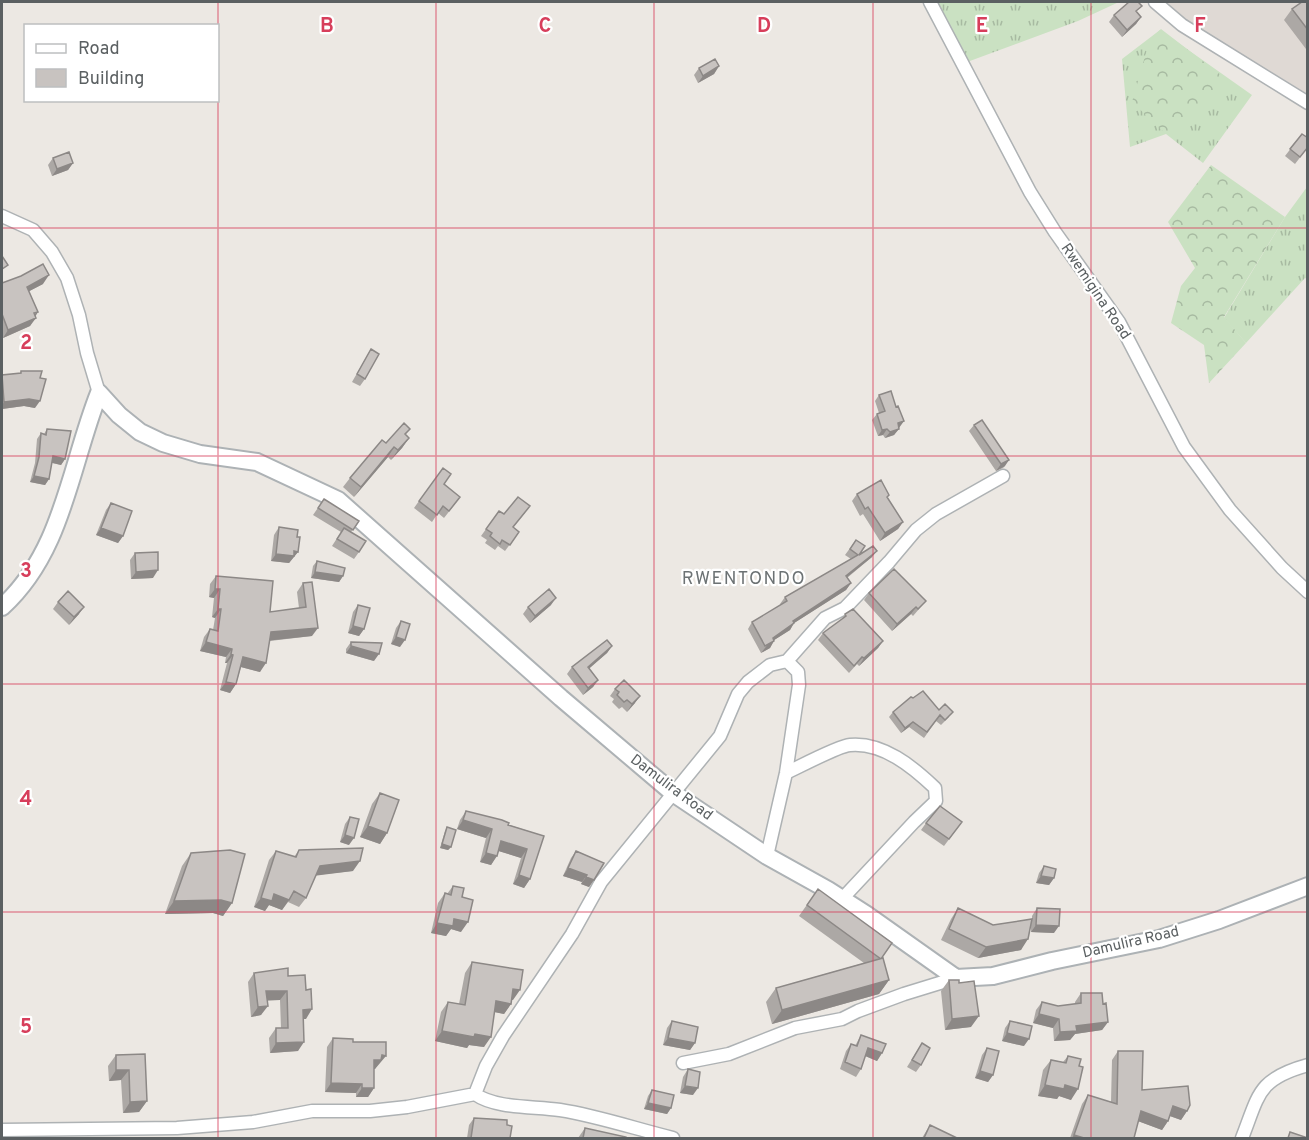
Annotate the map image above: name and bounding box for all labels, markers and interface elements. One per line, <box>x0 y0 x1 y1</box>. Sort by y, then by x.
text: B <box>320 14 334 40</box>
text: C <box>539 14 551 40</box>
text: D <box>757 14 771 40</box>
text: E <box>976 14 988 40</box>
text: F <box>1194 14 1206 40</box>
legend <box>24 24 219 102</box>
text: Road <box>78 38 120 61</box>
text: Building <box>78 68 144 91</box>
street label: Rwemigina Road <box>1056 240 1134 344</box>
text: 2 <box>20 331 32 357</box>
text: 3 <box>20 559 32 585</box>
district label: RWENTONDO <box>682 568 806 591</box>
street label: Damulira Road <box>626 751 716 825</box>
text: 4 <box>20 787 32 813</box>
street label: Damulira Road <box>1081 923 1181 963</box>
text: 5 <box>20 1015 32 1041</box>

